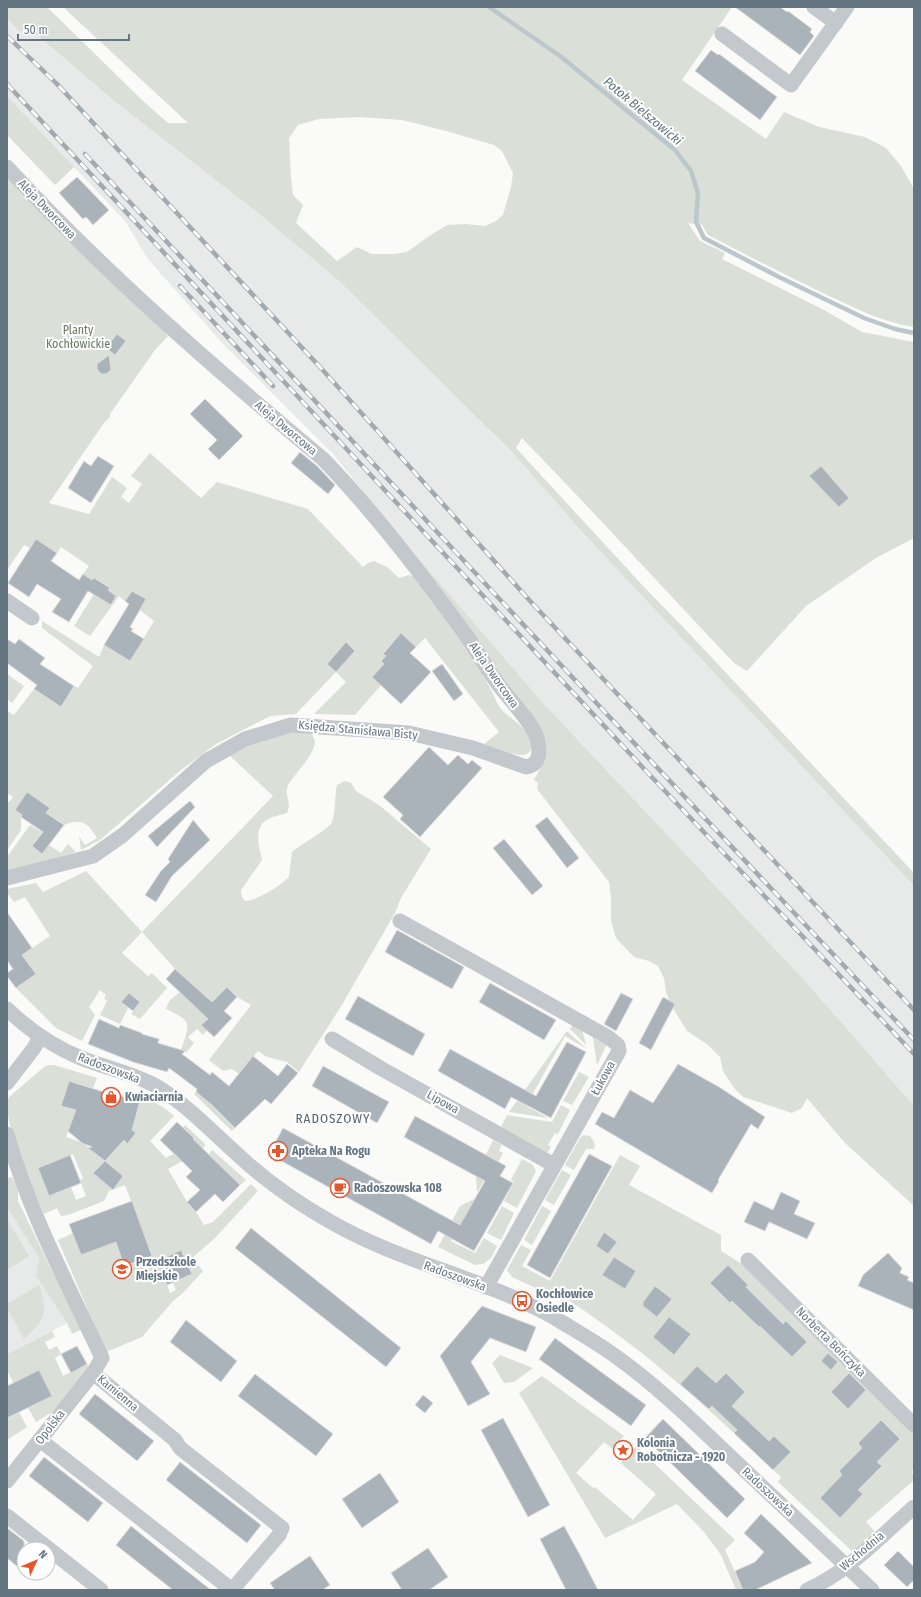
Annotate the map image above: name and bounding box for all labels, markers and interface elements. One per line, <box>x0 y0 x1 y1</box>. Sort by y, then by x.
scale bar <box>18 16 129 42</box>
text: 50 m <box>24 23 48 37</box>
water label: Potok Bielszowicki <box>601 74 686 149</box>
street label: Aleja Dworcowa <box>15 176 79 242</box>
park label: Planty Kochłowickie <box>46 323 110 351</box>
street label: Aleja Dworcowa <box>252 398 320 458</box>
street label: Aleja Dworcowa <box>466 639 522 711</box>
street label: Księdza Stanisława Bisty <box>298 718 419 742</box>
street label: Radoszowska <box>76 1050 142 1086</box>
street label: Łukowa <box>588 1058 618 1098</box>
shop icon: Kwiaciarnia <box>100 1086 122 1108</box>
street label: Lipowa <box>424 1087 462 1117</box>
place label: Kwiaciarnia <box>125 1090 183 1104</box>
district label: RADOSZOWY <box>295 1111 371 1126</box>
pharmacy icon: Apteka Na Rogu <box>267 1140 289 1162</box>
place label: Apteka Na Rogu <box>291 1144 370 1158</box>
cafe icon: Radoszowska 108 <box>329 1177 351 1199</box>
place label: Radoszowska 108 <box>354 1181 443 1195</box>
place label: Przedszkole Miejskie <box>136 1255 196 1283</box>
school or university icon: Przedszkole Miejskie <box>111 1258 133 1280</box>
street label: Radoszowska <box>422 1258 488 1294</box>
place label: Kochłowice Osiedle <box>536 1287 593 1315</box>
bus stop icon: Kochłowice Osiedle <box>511 1290 533 1312</box>
street label: Norberta Bończyka <box>793 1304 869 1380</box>
street label: Kamienna <box>95 1372 141 1414</box>
street label: Opolska <box>32 1407 68 1447</box>
place label: Kolonia Robotnicza - 1920 <box>637 1436 726 1464</box>
place icon: Kolonia Robotnicza - 1920 <box>612 1439 634 1461</box>
street label: Radoszowska <box>739 1465 797 1520</box>
street label: Wschodnia <box>837 1528 887 1574</box>
north arrow <box>16 1541 56 1581</box>
text: N <box>36 1548 50 1561</box>

